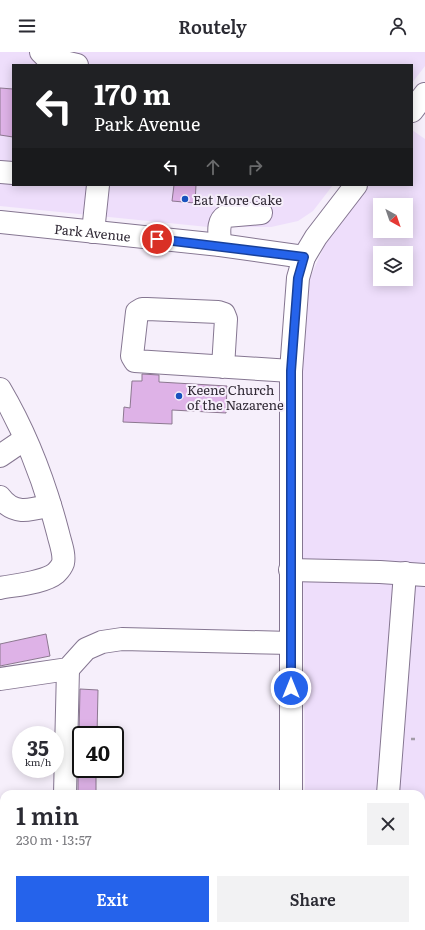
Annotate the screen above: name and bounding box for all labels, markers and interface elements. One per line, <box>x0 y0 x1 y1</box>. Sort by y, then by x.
text: Routely <box>178 13 247 40</box>
icon: menu <box>16 15 38 37</box>
icon: person <box>387 15 409 37</box>
text: 170 m <box>94 72 171 114</box>
icon: left <box>28 80 80 132</box>
text: Park Avenue <box>94 110 200 137</box>
icon: left <box>160 156 182 178</box>
icon: ahead <box>202 156 224 178</box>
icon: right <box>244 156 266 178</box>
place label: Eat More Cake <box>193 190 282 209</box>
marker: Eat More Cake <box>180 194 190 204</box>
north arrow <box>373 198 413 238</box>
map controls <box>373 198 413 286</box>
street label: Park Avenue <box>53 218 132 245</box>
pin <box>140 222 174 256</box>
icon: arrive <box>146 228 168 250</box>
button: layers <box>373 246 413 286</box>
place label: Keene Church of the Nazarene <box>187 380 284 414</box>
marker: Keene Church of the Nazarene <box>174 391 184 401</box>
position arrow <box>270 667 312 709</box>
speed limit sign: 40 <box>72 726 124 778</box>
text: 35 <box>27 732 49 762</box>
text: km/h <box>25 754 51 769</box>
text: 1 min <box>16 797 79 832</box>
button: close <box>367 803 409 845</box>
text: 230 m · 13:57 <box>16 830 92 849</box>
button: Exit <box>16 876 209 922</box>
button: Share <box>217 876 409 922</box>

